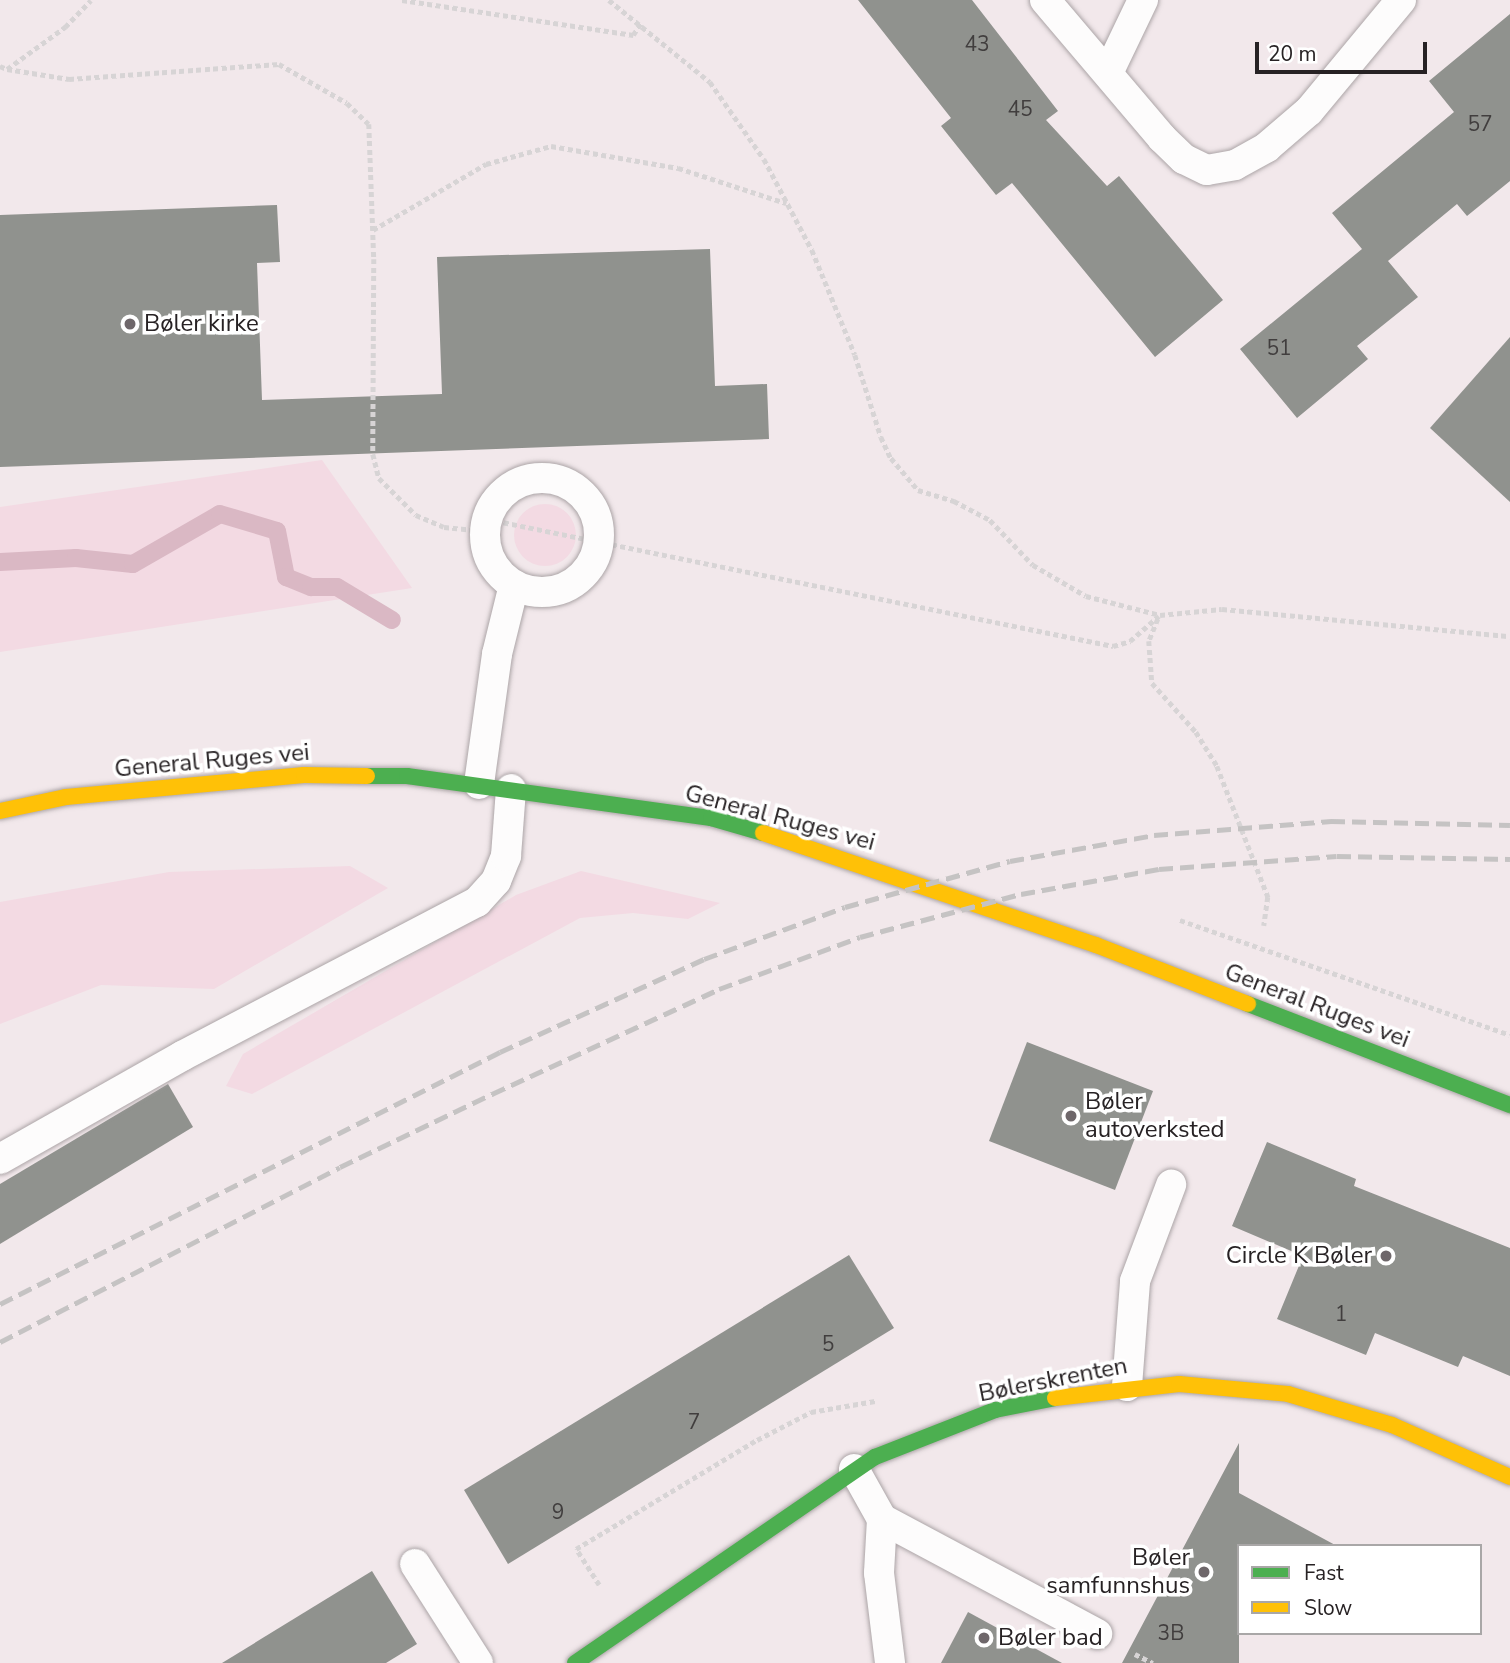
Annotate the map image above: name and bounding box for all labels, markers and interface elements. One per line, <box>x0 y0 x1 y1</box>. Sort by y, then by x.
scale bar <box>1258 28 1430 72</box>
house number: 43 <box>964 31 990 57</box>
text: 20 m <box>1268 40 1317 68</box>
house number: 45 <box>1007 96 1033 122</box>
house number: 57 <box>1467 111 1493 137</box>
place label: Bøler kirke <box>144 310 259 338</box>
marker: Bøler kirke <box>122 316 138 332</box>
house number: 51 <box>1266 335 1292 361</box>
street label: General Ruges vei <box>113 738 311 784</box>
street label: General Ruges vei <box>682 779 878 857</box>
street label: General Ruges vei <box>1221 958 1413 1054</box>
place label: Bøler autoverksted <box>1085 1088 1224 1144</box>
marker: Bøler autoverksted <box>1063 1108 1079 1124</box>
place label: Circle K Bøler <box>1226 1242 1372 1270</box>
marker: Circle K Bøler <box>1378 1248 1394 1264</box>
house number: 1 <box>1335 1301 1347 1327</box>
house number: 5 <box>822 1331 834 1357</box>
street label: Bølerskrenten <box>976 1351 1130 1409</box>
house number: 7 <box>688 1409 700 1435</box>
house number: 9 <box>552 1499 564 1525</box>
place label: Bøler samfunnshus <box>1046 1544 1190 1600</box>
legend <box>1237 1544 1482 1635</box>
text: Fast <box>1304 1559 1344 1587</box>
marker: Bøler samfunnshus <box>1196 1564 1212 1580</box>
text: Slow <box>1304 1594 1352 1622</box>
house number: 3B <box>1158 1620 1184 1646</box>
place label: Bøler bad <box>998 1624 1103 1652</box>
marker: Bøler bad <box>976 1630 992 1646</box>

